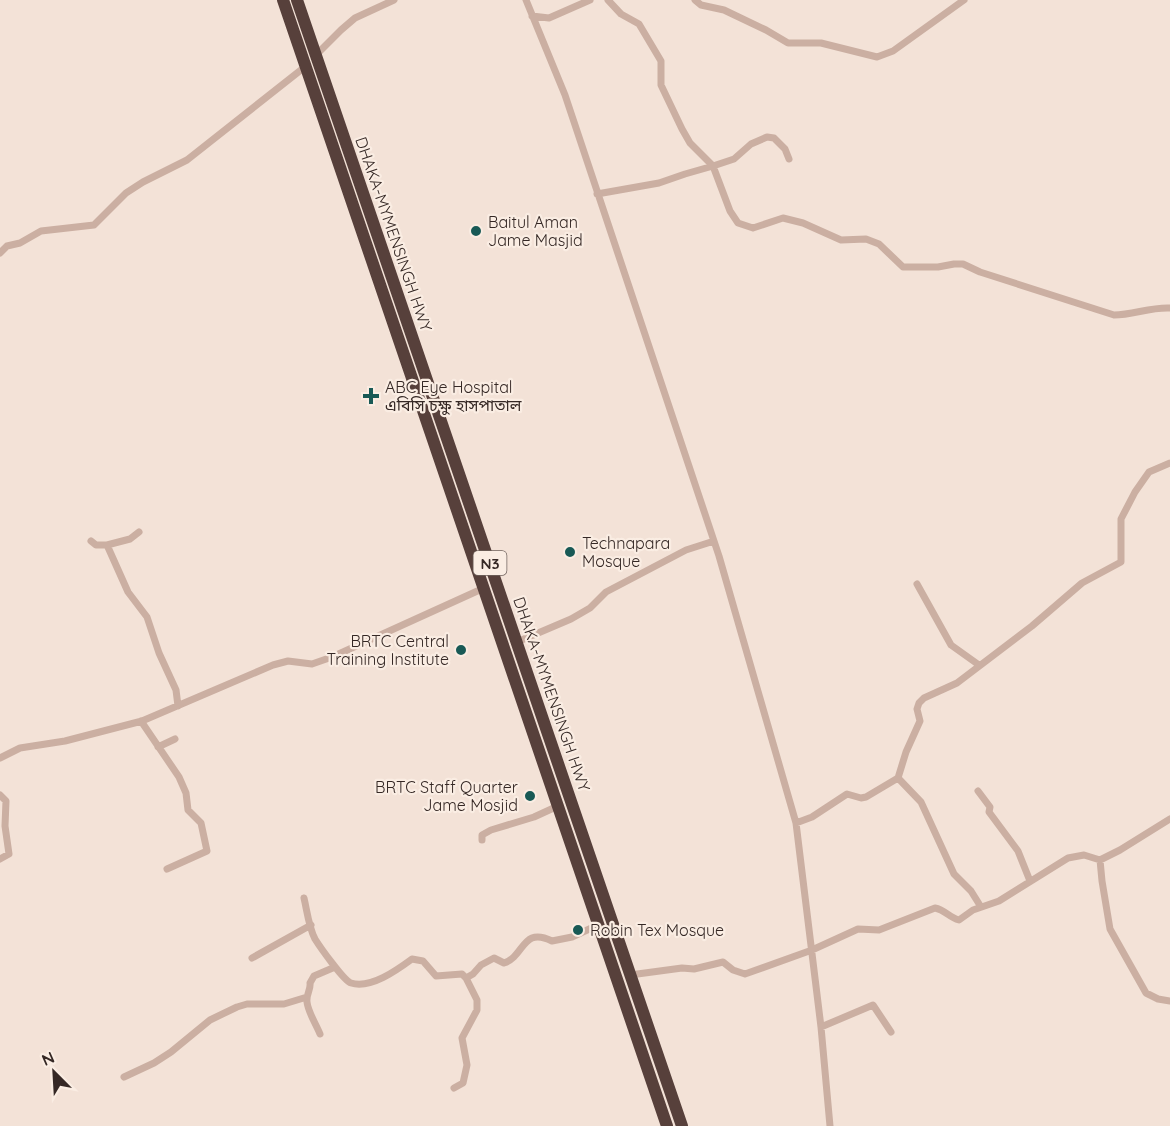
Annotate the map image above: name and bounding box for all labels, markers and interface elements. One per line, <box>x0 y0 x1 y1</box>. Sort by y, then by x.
street label: DHAKA-MYMENSINGH HWY <box>351 134 437 334</box>
place label: Baitul Aman Jame Masjid <box>488 212 583 250</box>
marker: Baitul Aman Jame Masjid <box>469 224 483 238</box>
place label: ABC Eye Hospital এবিসি চক্ষু হাসপাতাল <box>385 377 522 415</box>
marker: ABC Eye Hospital এবিসি চক্ষু হাসপাতাল <box>362 387 380 405</box>
place label: Technapara Mosque <box>582 533 670 571</box>
marker: Technapara Mosque <box>563 545 577 559</box>
road number: N3 <box>474 551 506 575</box>
street label: DHAKA-MYMENSINGH HWY <box>509 594 595 794</box>
place label: BRTC Central Training Institute <box>326 631 449 669</box>
marker: BRTC Central Training Institute <box>454 643 468 657</box>
place label: BRTC Staff Quarter Jame Mosjid <box>375 777 518 815</box>
marker: BRTC Staff Quarter Jame Mosjid <box>523 789 537 803</box>
place label: Robin Tex Mosque <box>590 920 724 940</box>
marker: Robin Tex Mosque <box>571 923 585 937</box>
north arrow <box>24 1042 84 1102</box>
text: N <box>38 1047 57 1070</box>

